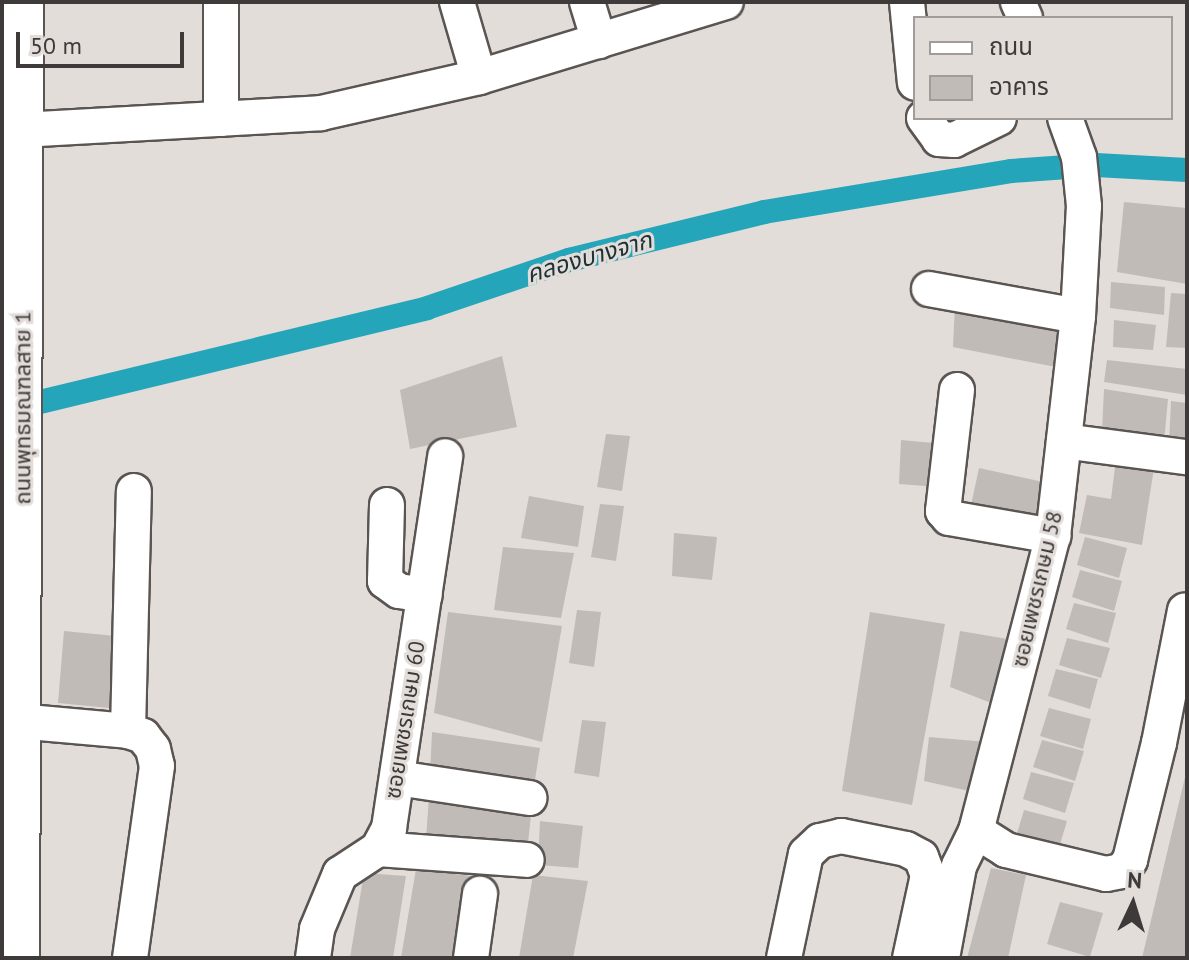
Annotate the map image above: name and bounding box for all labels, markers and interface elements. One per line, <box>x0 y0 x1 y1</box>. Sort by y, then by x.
scale bar <box>20 16 188 66</box>
legend <box>913 16 1173 120</box>
text: 50 m <box>30 30 82 61</box>
text: ถนน <box>989 31 1033 62</box>
text: อาคาร <box>989 71 1049 102</box>
water label: คลองบางจาก <box>523 225 655 289</box>
street label: ถนนพุทธมณฑลสาย 1 <box>10 311 36 505</box>
street label: ซอยเพชรเกษม 58 <box>1006 508 1068 670</box>
street label: ซอยเพชรเกษม 60 <box>380 639 430 801</box>
north arrow <box>1093 864 1173 944</box>
text: N <box>1126 866 1143 895</box>

